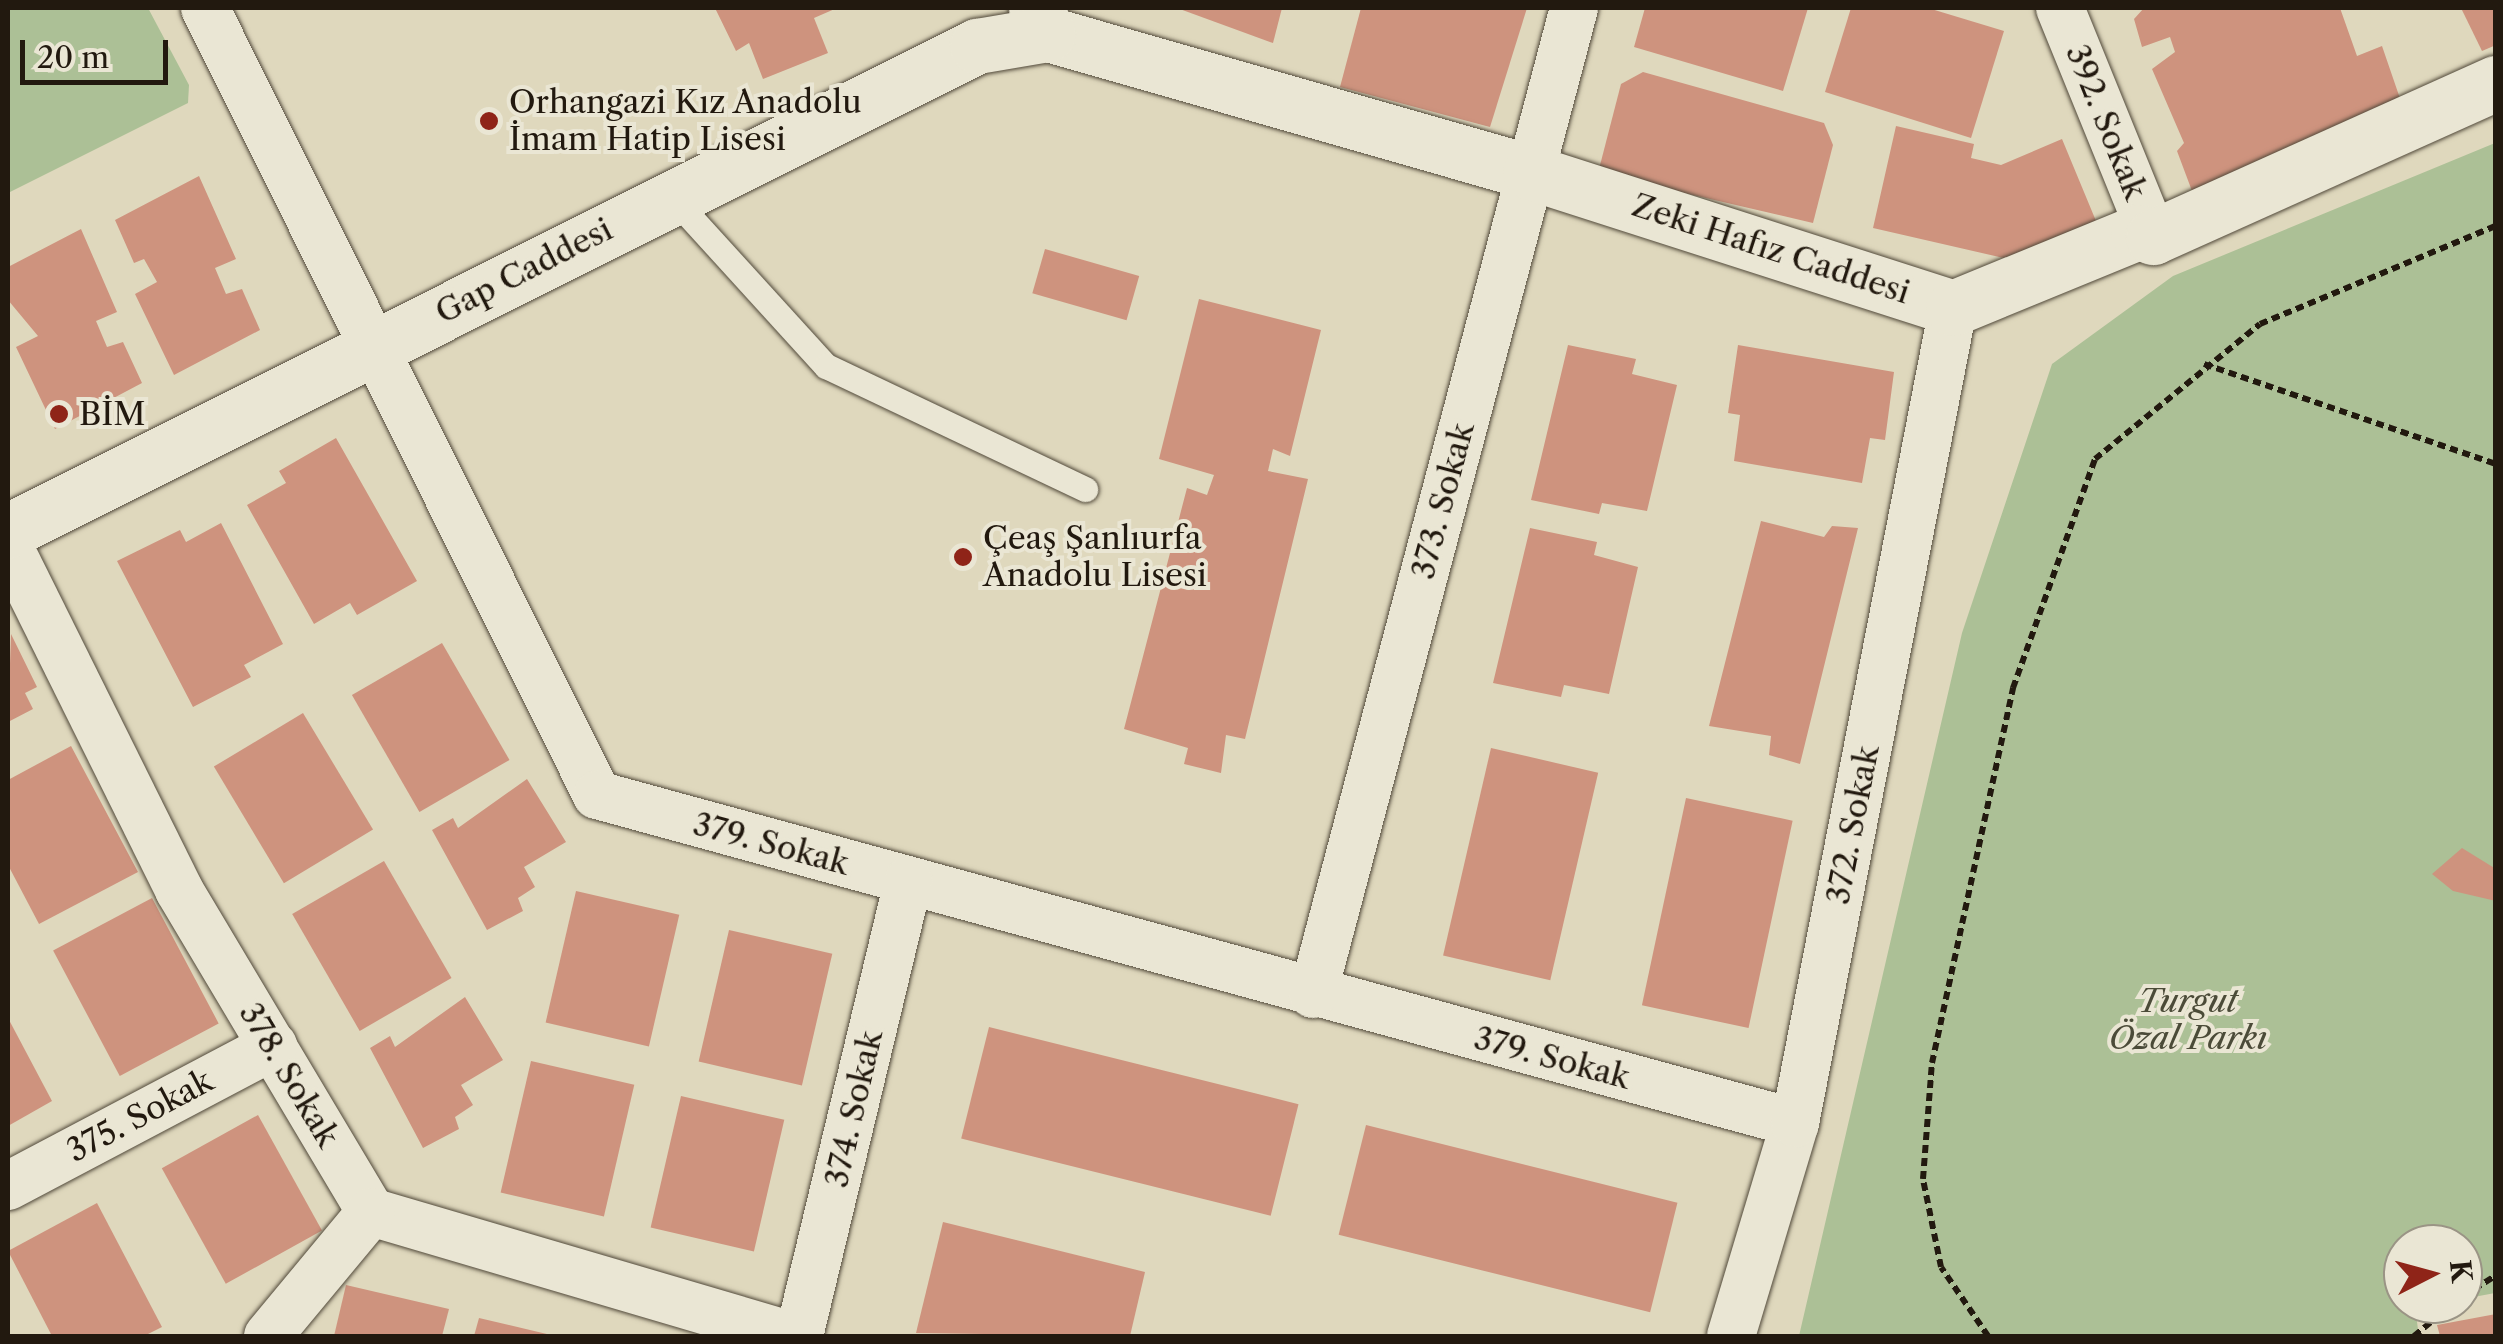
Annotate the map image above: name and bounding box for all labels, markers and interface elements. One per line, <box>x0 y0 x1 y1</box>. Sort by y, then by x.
scale bar <box>25 20 172 82</box>
text: 20 m <box>37 39 109 76</box>
street label: 392. Sokak <box>2058 39 2154 205</box>
place label: Orhangazi Kız Anadolu İmam Hatip Lisesi <box>509 84 863 159</box>
marker: Orhangazi Kız Anadolu İmam Hatip Lisesi <box>478 110 500 132</box>
street label: Zeki Hafız Caddesi <box>1628 186 1914 312</box>
street label: Gap Caddesi <box>429 210 619 332</box>
place label: BİM <box>79 395 146 433</box>
marker: BİM <box>48 403 70 425</box>
street label: 373. Sokak <box>1404 419 1482 583</box>
place label: Çeaş Şanlıurfa Anadolu Lisesi <box>983 520 1207 595</box>
marker: Çeaş Şanlıurfa Anadolu Lisesi <box>952 546 974 568</box>
street label: 372. Sokak <box>1819 742 1887 908</box>
street label: 379. Sokak <box>689 805 853 883</box>
park label: Turgut Özal Parkı <box>2109 983 2267 1058</box>
street label: 378. Sokak <box>231 996 347 1154</box>
street label: 379. Sokak <box>1470 1019 1634 1097</box>
street label: 374. Sokak <box>817 1027 891 1191</box>
street label: 375. Sokak <box>61 1062 219 1170</box>
north arrow <box>2383 1224 2483 1324</box>
text: K <box>2443 1258 2479 1284</box>

